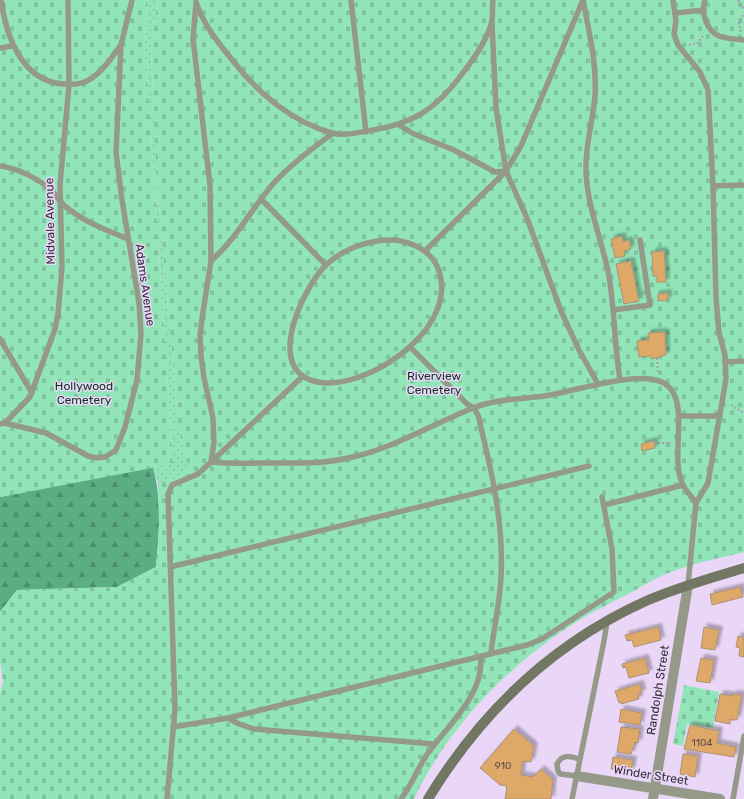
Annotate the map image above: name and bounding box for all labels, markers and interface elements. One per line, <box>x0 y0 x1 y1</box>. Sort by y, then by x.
street label: Midvale Avenue <box>42 177 58 265</box>
street label: Adams Avenue <box>132 243 158 327</box>
park label: Riverview Cemetery <box>407 369 462 397</box>
park label: Hollywood Cemetery <box>55 379 113 407</box>
street label: Randolph Street <box>644 644 672 736</box>
house number: 1104 <box>691 737 713 749</box>
house number: 910 <box>495 760 511 772</box>
street label: Winder Street <box>613 762 690 788</box>

